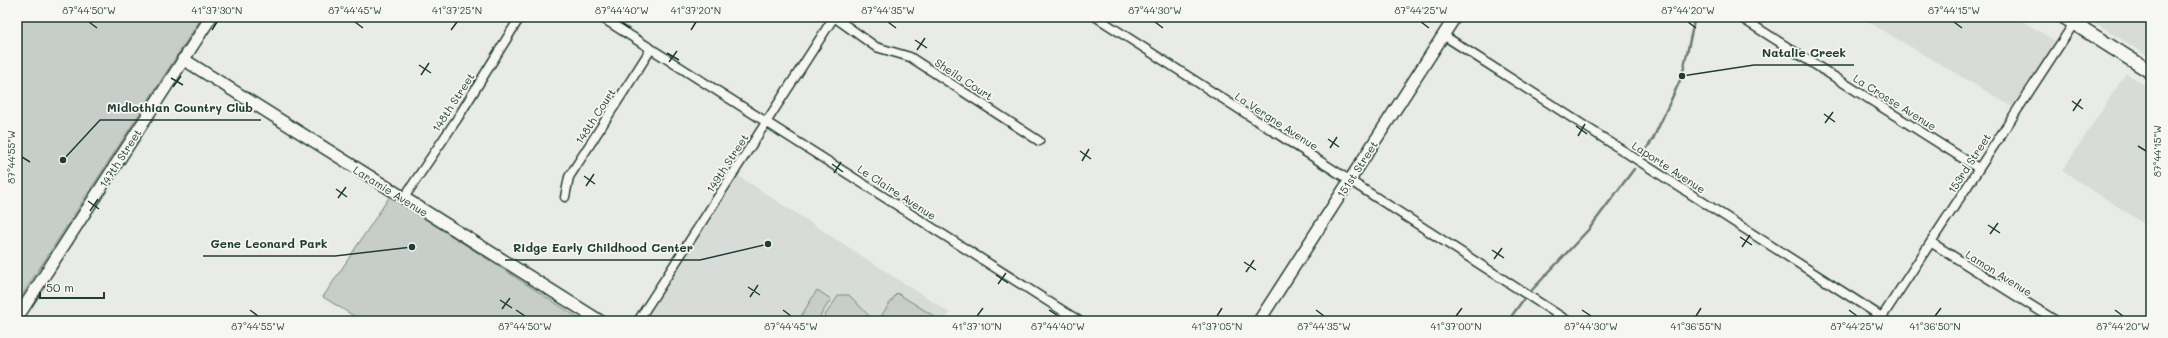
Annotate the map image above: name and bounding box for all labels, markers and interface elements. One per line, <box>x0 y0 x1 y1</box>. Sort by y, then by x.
text: 87°44'50"W <box>62 3 116 17</box>
text: 41°37'30"N <box>192 3 242 17</box>
text: 87°44'45"W <box>328 3 382 17</box>
text: 41°37'25"N <box>432 3 482 17</box>
text: 87°44'40"W <box>595 3 649 17</box>
text: 41°37'20"N <box>671 3 721 17</box>
text: 87°44'35"W <box>861 3 915 17</box>
text: 87°44'30"W <box>1128 3 1182 17</box>
text: 87°44'25"W <box>1394 3 1448 17</box>
text: 87°44'20"W <box>1661 3 1715 17</box>
text: 87°44'15"W <box>1928 3 1980 17</box>
callout: Natalie Creek <box>1754 41 1854 65</box>
text: Natalie Creek <box>1762 44 1846 60</box>
street label: Sheila Court <box>932 55 996 103</box>
street label: 148th Street <box>428 69 478 134</box>
street label: La Crosse Avenue <box>1851 70 1939 134</box>
street label: 148th Court <box>571 85 619 147</box>
street label: La Vergne Avenue <box>1232 88 1322 154</box>
callout: Midlothian Country Club <box>100 96 261 120</box>
text: Midlothian Country Club <box>107 99 253 115</box>
text: 87°44'15"W <box>2150 125 2164 177</box>
street label: 147th Street <box>95 126 145 190</box>
text: 87°44'55"W <box>4 130 18 184</box>
street label: 149th Street <box>702 130 752 195</box>
street label: 153rd Street <box>1944 130 1994 196</box>
street label: 151st Street <box>1333 138 1381 200</box>
street label: Laporte Avenue <box>1629 138 1709 196</box>
street label: Le Claire Avenue <box>855 161 939 223</box>
street label: Laramie Avenue <box>351 162 431 220</box>
callout: Gene Leonard Park <box>203 232 335 256</box>
text: Gene Leonard Park <box>211 235 327 251</box>
callout: Ridge Early Childhood Center <box>505 236 700 260</box>
text: Ridge Early Childhood Center <box>513 239 693 255</box>
street label: Lamon Avenue <box>1963 247 2035 299</box>
scale bar <box>40 274 104 300</box>
text: 50 m <box>46 279 74 295</box>
text: 87°44'55"W <box>231 319 285 333</box>
text: 87°44'50"W <box>498 319 552 333</box>
text: 87°44'45"W <box>764 319 818 333</box>
text: 41°37'10"N <box>952 319 1002 333</box>
text: 87°44'40"W <box>1031 319 1085 333</box>
text: 41°37'05"N <box>1192 319 1242 333</box>
text: 87°44'35"W <box>1297 319 1351 333</box>
text: 41°37'00"N <box>1430 319 1482 333</box>
text: 87°44'30"W <box>1564 319 1618 333</box>
text: 41°36'55"N <box>1671 319 1721 333</box>
text: 87°44'25"W <box>1830 319 1884 333</box>
text: 41°36'50"N <box>1909 319 1961 333</box>
text: 87°44'20"W <box>2096 319 2150 333</box>

